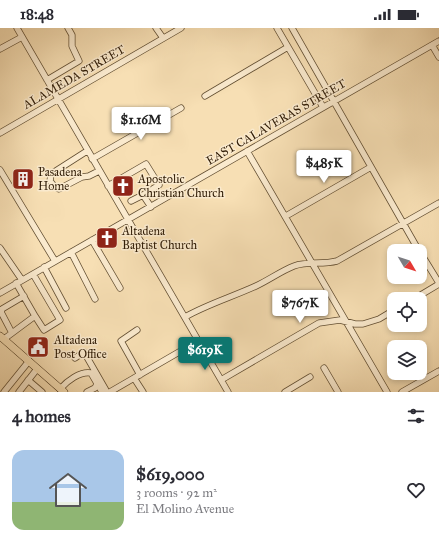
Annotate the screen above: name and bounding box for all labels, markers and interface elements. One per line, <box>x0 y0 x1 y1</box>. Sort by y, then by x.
text: 18:48 <box>20 5 54 23</box>
street label: ALAMEDA STREET <box>20 42 127 112</box>
street label: EAST CALAVERAS STREET <box>204 76 348 168</box>
pin: $1.16M <box>108 107 174 141</box>
text: $1.16M <box>121 112 161 128</box>
pin: $485K <box>296 150 352 184</box>
text: $485K <box>305 155 343 171</box>
place label: Pasadena Home <box>38 165 83 193</box>
building icon: Pasadena Home <box>10 166 36 192</box>
place label: Apostolic Christian Church <box>137 172 224 200</box>
church icon: Apostolic Christian Church <box>110 173 136 199</box>
place label: Altadena Baptist Church <box>121 224 197 252</box>
church icon: Altadena Baptist Church <box>94 225 120 251</box>
north arrow <box>387 244 427 284</box>
map controls <box>387 244 427 380</box>
pin: $767K <box>272 290 328 324</box>
button: locate <box>387 292 427 332</box>
text: $767K <box>281 295 319 311</box>
place label: Altadena Post Office <box>53 333 107 361</box>
public building icon: Altadena Post Office <box>25 334 51 360</box>
pin: $619K <box>177 337 233 371</box>
button: layers <box>387 340 427 380</box>
text: $619K <box>187 342 223 358</box>
icon: filters <box>405 405 427 427</box>
text: 4 homes <box>12 406 71 427</box>
text: $619,000 <box>136 464 205 485</box>
icon: home <box>44 466 92 514</box>
icon: heart <box>405 479 427 501</box>
text: 3 rooms · 92 m² <box>136 485 217 501</box>
text: El Molino Avenue <box>136 501 234 517</box>

